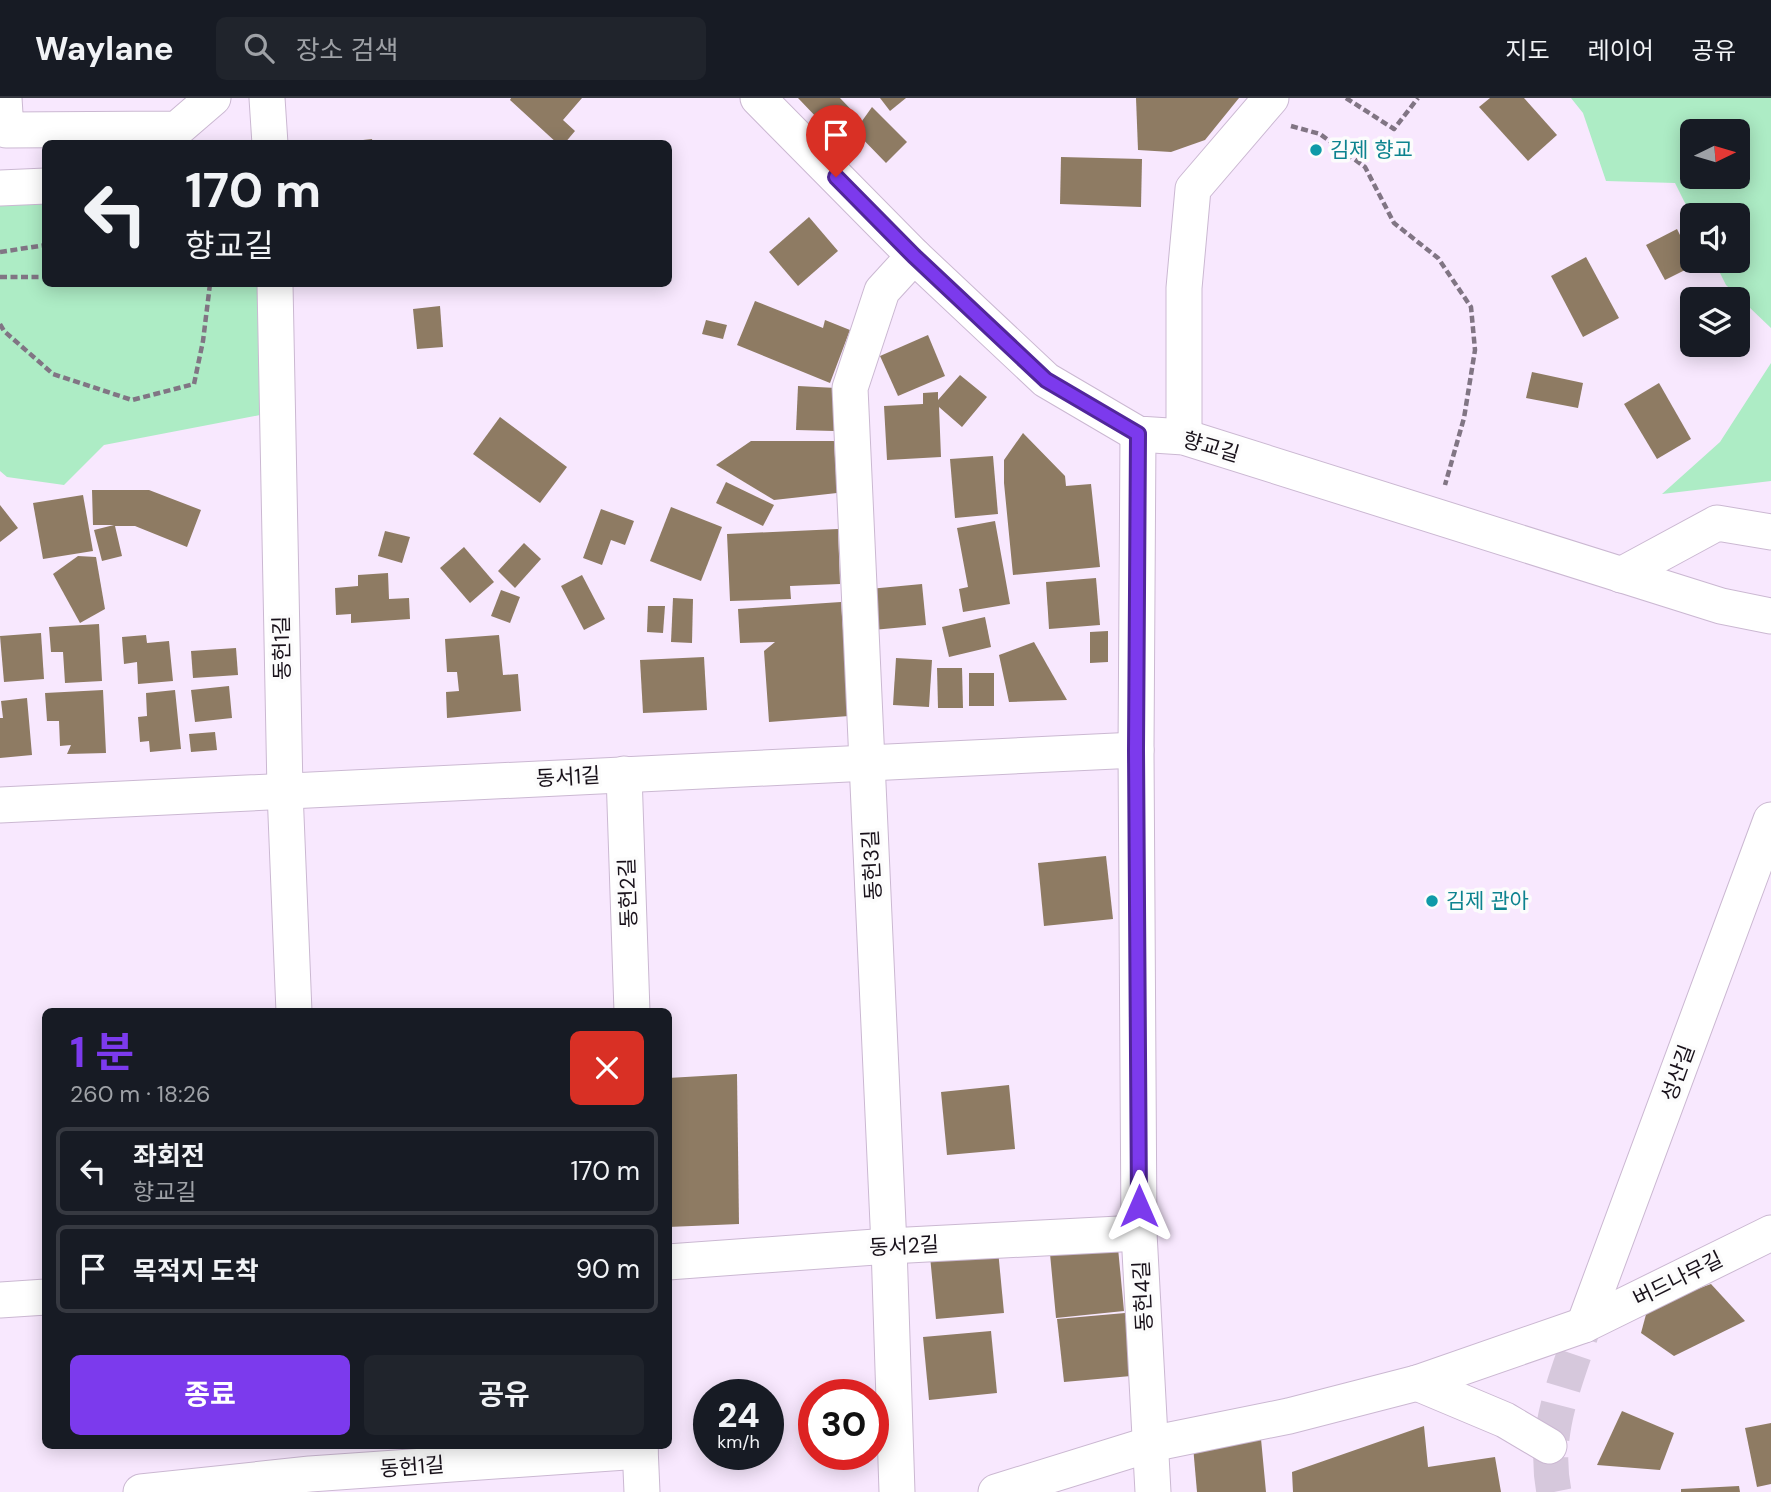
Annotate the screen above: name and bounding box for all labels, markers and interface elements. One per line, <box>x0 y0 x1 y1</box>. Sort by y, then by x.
search box <box>216 17 706 80</box>
text: Waylane <box>35 27 174 70</box>
icon: search <box>240 29 278 67</box>
text: 장소 검색 <box>296 33 398 67</box>
text: 지도 <box>1505 35 1550 66</box>
text: 레이어 <box>1588 35 1654 66</box>
text: 공유 <box>1692 35 1736 66</box>
pin <box>806 105 866 177</box>
icon: arrive <box>817 116 855 154</box>
north arrow <box>1680 119 1750 189</box>
map controls <box>1680 119 1750 357</box>
place label: 김제 향교 <box>1330 136 1413 164</box>
marker: 김제 향교 <box>1308 142 1324 158</box>
text: 170 m <box>185 158 321 222</box>
icon: left <box>70 168 161 259</box>
button: sound <box>1680 203 1750 273</box>
text: 향교길 <box>185 225 273 267</box>
button: layers <box>1680 287 1750 357</box>
street label: 향교길 <box>1179 426 1243 468</box>
street label: 동헌1길 <box>267 616 297 680</box>
street label: 동서1길 <box>535 761 601 793</box>
street label: 동헌3길 <box>856 829 888 901</box>
street label: 동헌2길 <box>613 858 643 928</box>
place label: 김제 관아 <box>1446 887 1529 915</box>
marker: 김제 관아 <box>1424 893 1440 909</box>
text: 1 분 <box>70 1025 134 1080</box>
button: close <box>570 1031 644 1105</box>
street label: 성산길 <box>1655 1041 1701 1105</box>
text: 260 m · 18:26 <box>70 1079 210 1109</box>
text: 좌회전 <box>133 1139 205 1173</box>
icon: left <box>74 1152 112 1190</box>
text: 170 m <box>571 1154 640 1188</box>
position arrow <box>1102 1169 1176 1243</box>
text: 향교길 <box>133 1177 196 1207</box>
street label: 동서2길 <box>868 1230 940 1262</box>
street label: 버드나무길 <box>1628 1245 1728 1313</box>
icon: arrive <box>74 1250 112 1288</box>
text: 90 m <box>576 1252 640 1286</box>
text: 목적지 도착 <box>133 1254 259 1288</box>
street label: 동헌4길 <box>1127 1260 1159 1332</box>
button: 종료 <box>70 1355 350 1435</box>
button: 공유 <box>364 1355 644 1435</box>
speed limit sign: 30 <box>798 1379 889 1470</box>
text: 24 <box>717 1392 760 1438</box>
text: km/h <box>717 1430 760 1454</box>
street label: 동헌1길 <box>379 1451 445 1483</box>

